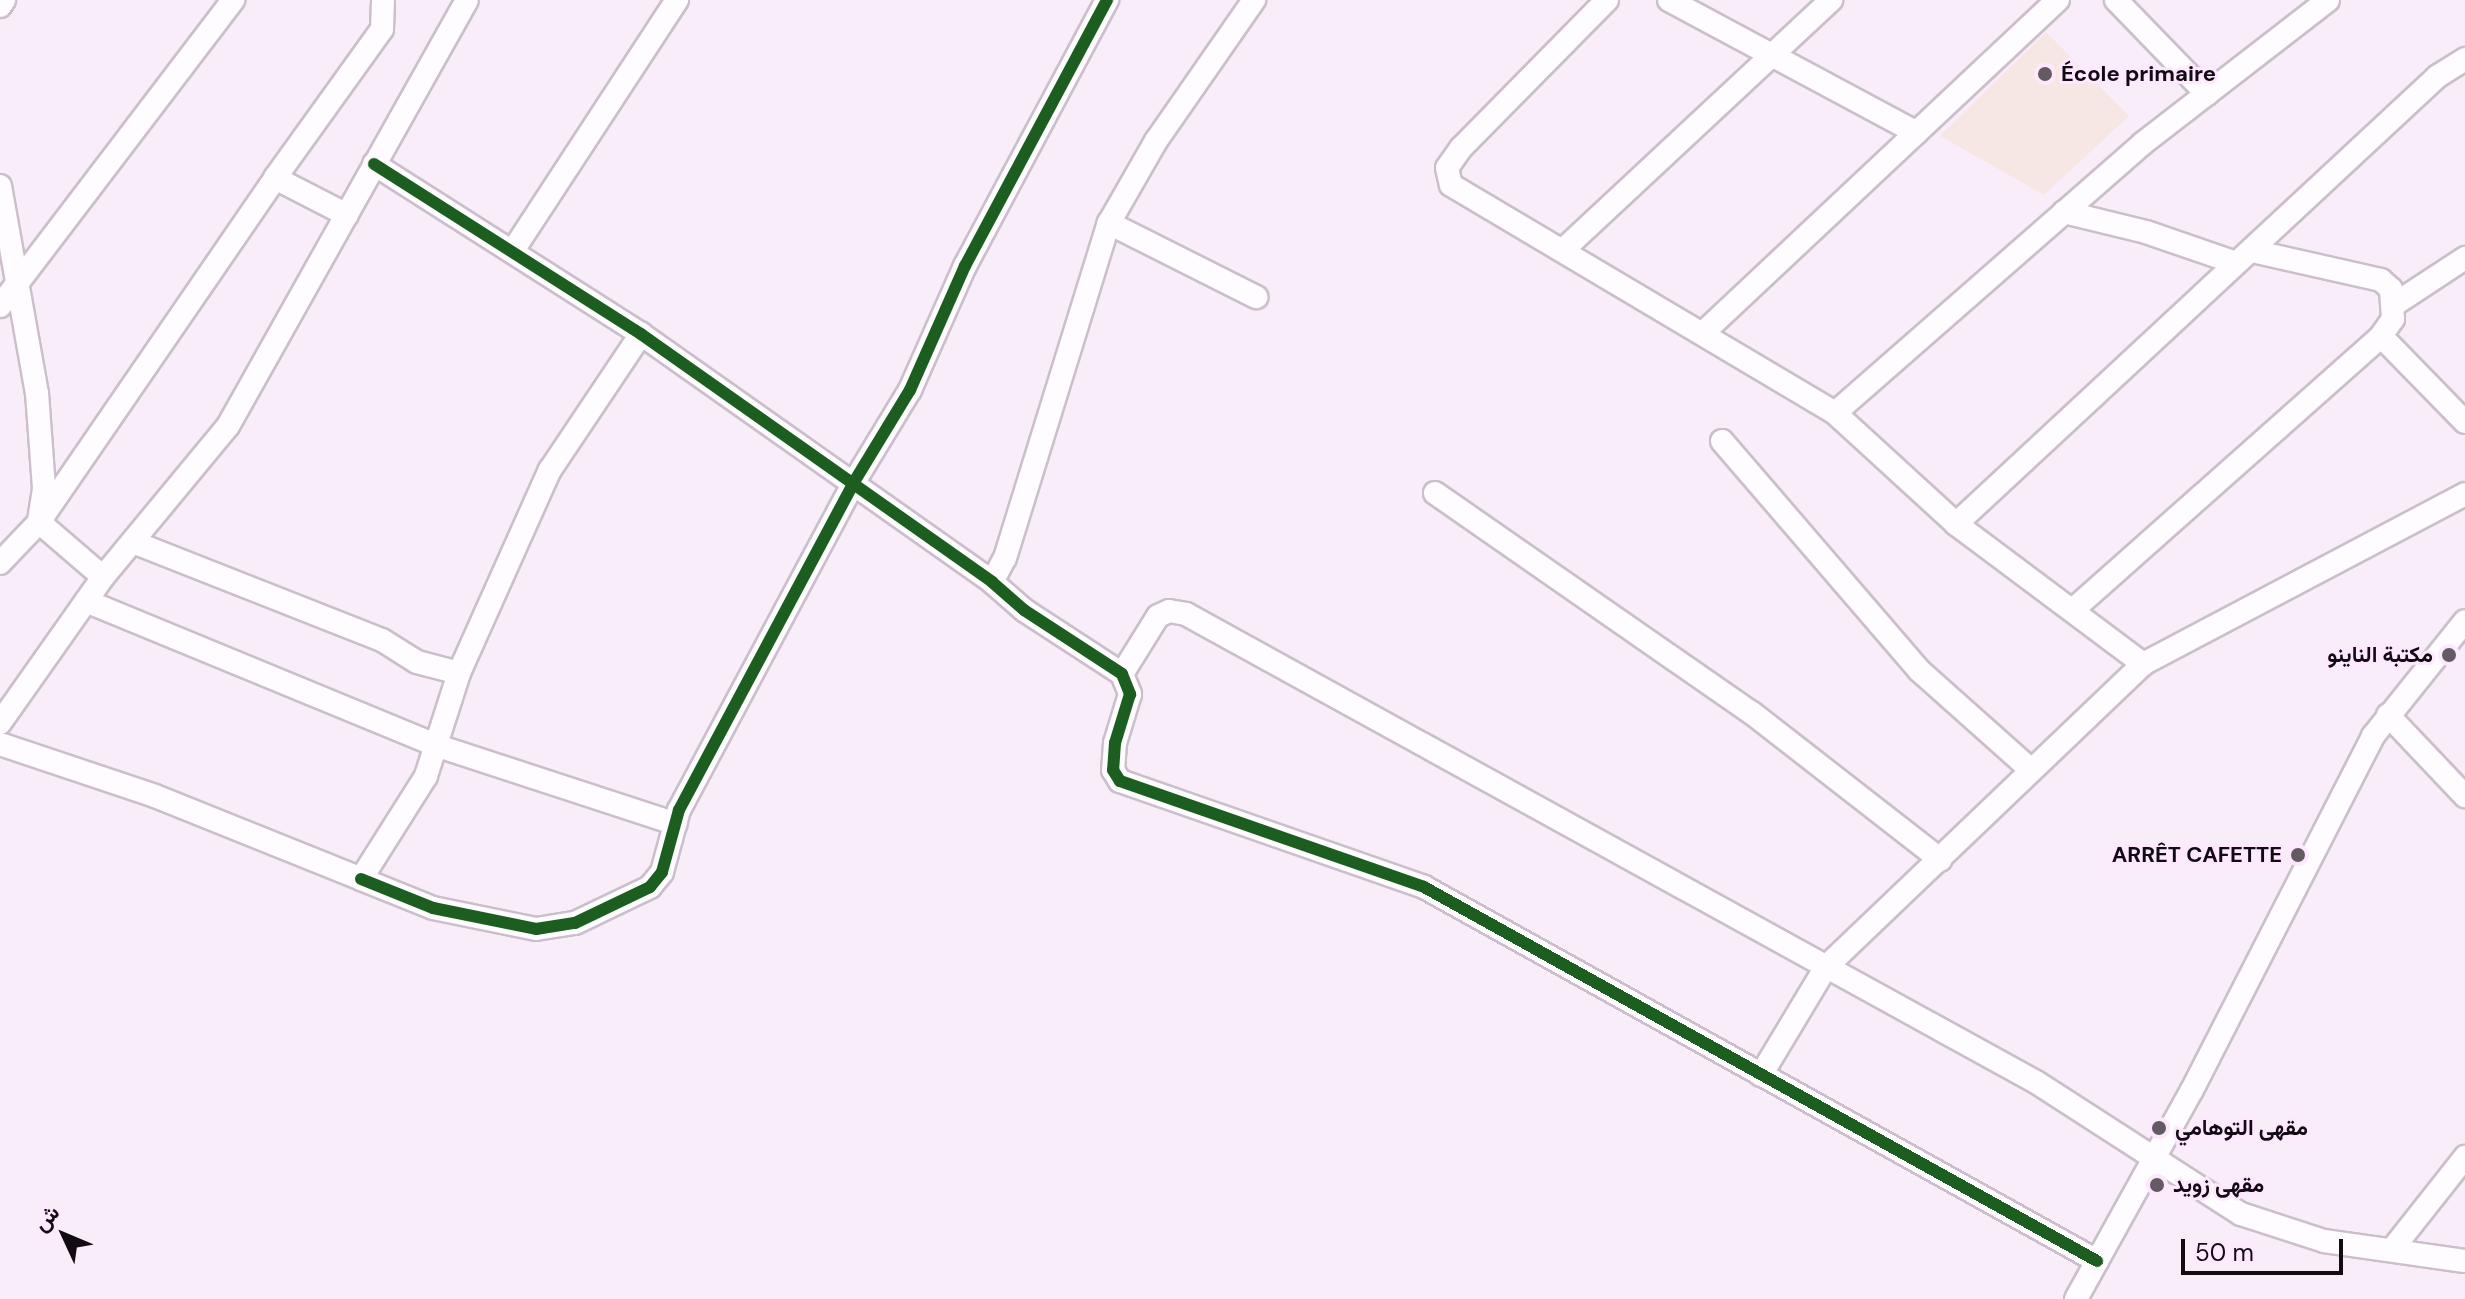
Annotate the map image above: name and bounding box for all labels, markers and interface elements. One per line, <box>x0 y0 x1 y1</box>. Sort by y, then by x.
place label: École primaire <box>2061 61 2216 87</box>
marker: École primaire <box>2036 65 2054 83</box>
place label: مكتبة الناينو <box>2327 642 2433 668</box>
marker: مكتبة الناينو <box>2440 646 2458 664</box>
place label: ARRÊT CAFETTE <box>2112 842 2282 868</box>
marker: ARRÊT CAFETTE <box>2289 846 2307 864</box>
place label: مقهى التوهامي <box>2175 1115 2308 1141</box>
marker: مقهى التوهامي <box>2150 1119 2168 1137</box>
place label: مقهى زويد <box>2173 1172 2264 1198</box>
marker: مقهى زويد <box>2148 1176 2166 1194</box>
north arrow <box>24 1195 104 1275</box>
text: ش <box>27 1198 66 1238</box>
scale bar <box>2185 1223 2347 1273</box>
text: 50 m <box>2195 1237 2254 1268</box>

